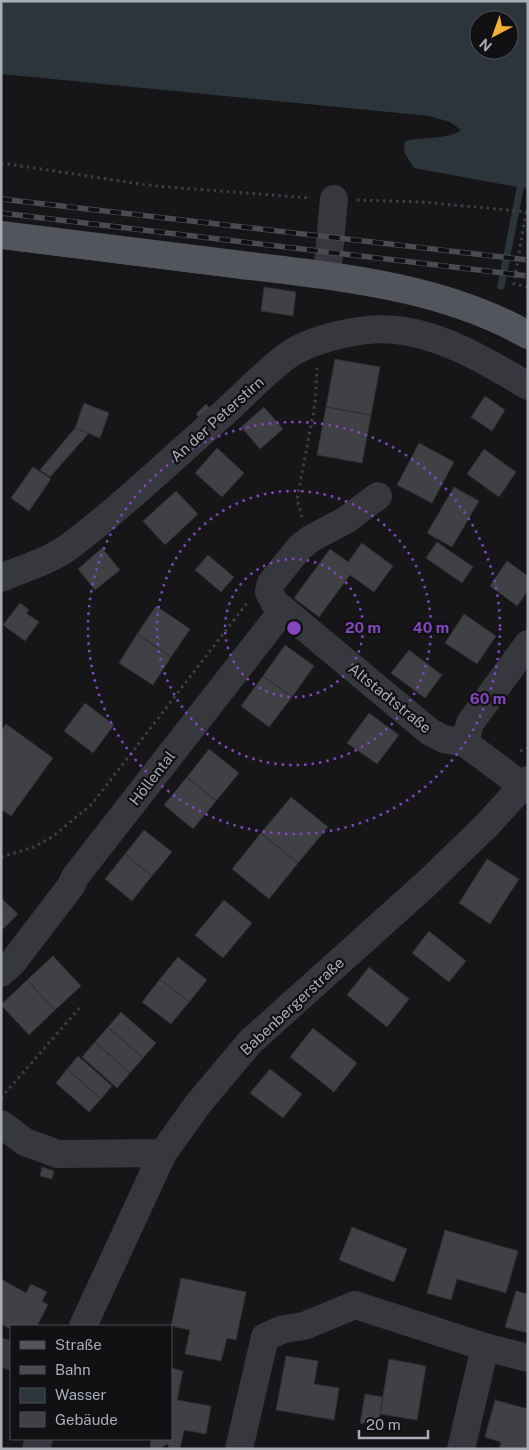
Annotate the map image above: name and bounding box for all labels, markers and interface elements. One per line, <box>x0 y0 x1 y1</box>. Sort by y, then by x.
north arrow <box>469 10 519 60</box>
text: N <box>476 35 495 54</box>
street label: An der Peterstirn <box>167 373 267 465</box>
centre of rings <box>285 619 303 637</box>
text: 20 m <box>345 619 381 636</box>
text: 40 m <box>413 619 449 636</box>
street label: Altstadtstraße <box>345 660 435 736</box>
text: 60 m <box>470 690 506 707</box>
street label: Höllental <box>126 748 178 808</box>
street label: Babenbergerstraße <box>237 954 347 1058</box>
legend <box>10 1325 172 1440</box>
text: Straße <box>55 1336 102 1353</box>
text: Bahn <box>55 1361 91 1378</box>
text: Wasser <box>55 1386 107 1403</box>
scale bar <box>359 1408 428 1440</box>
text: Gebäude <box>55 1411 118 1428</box>
text: 20 m <box>366 1416 401 1433</box>

